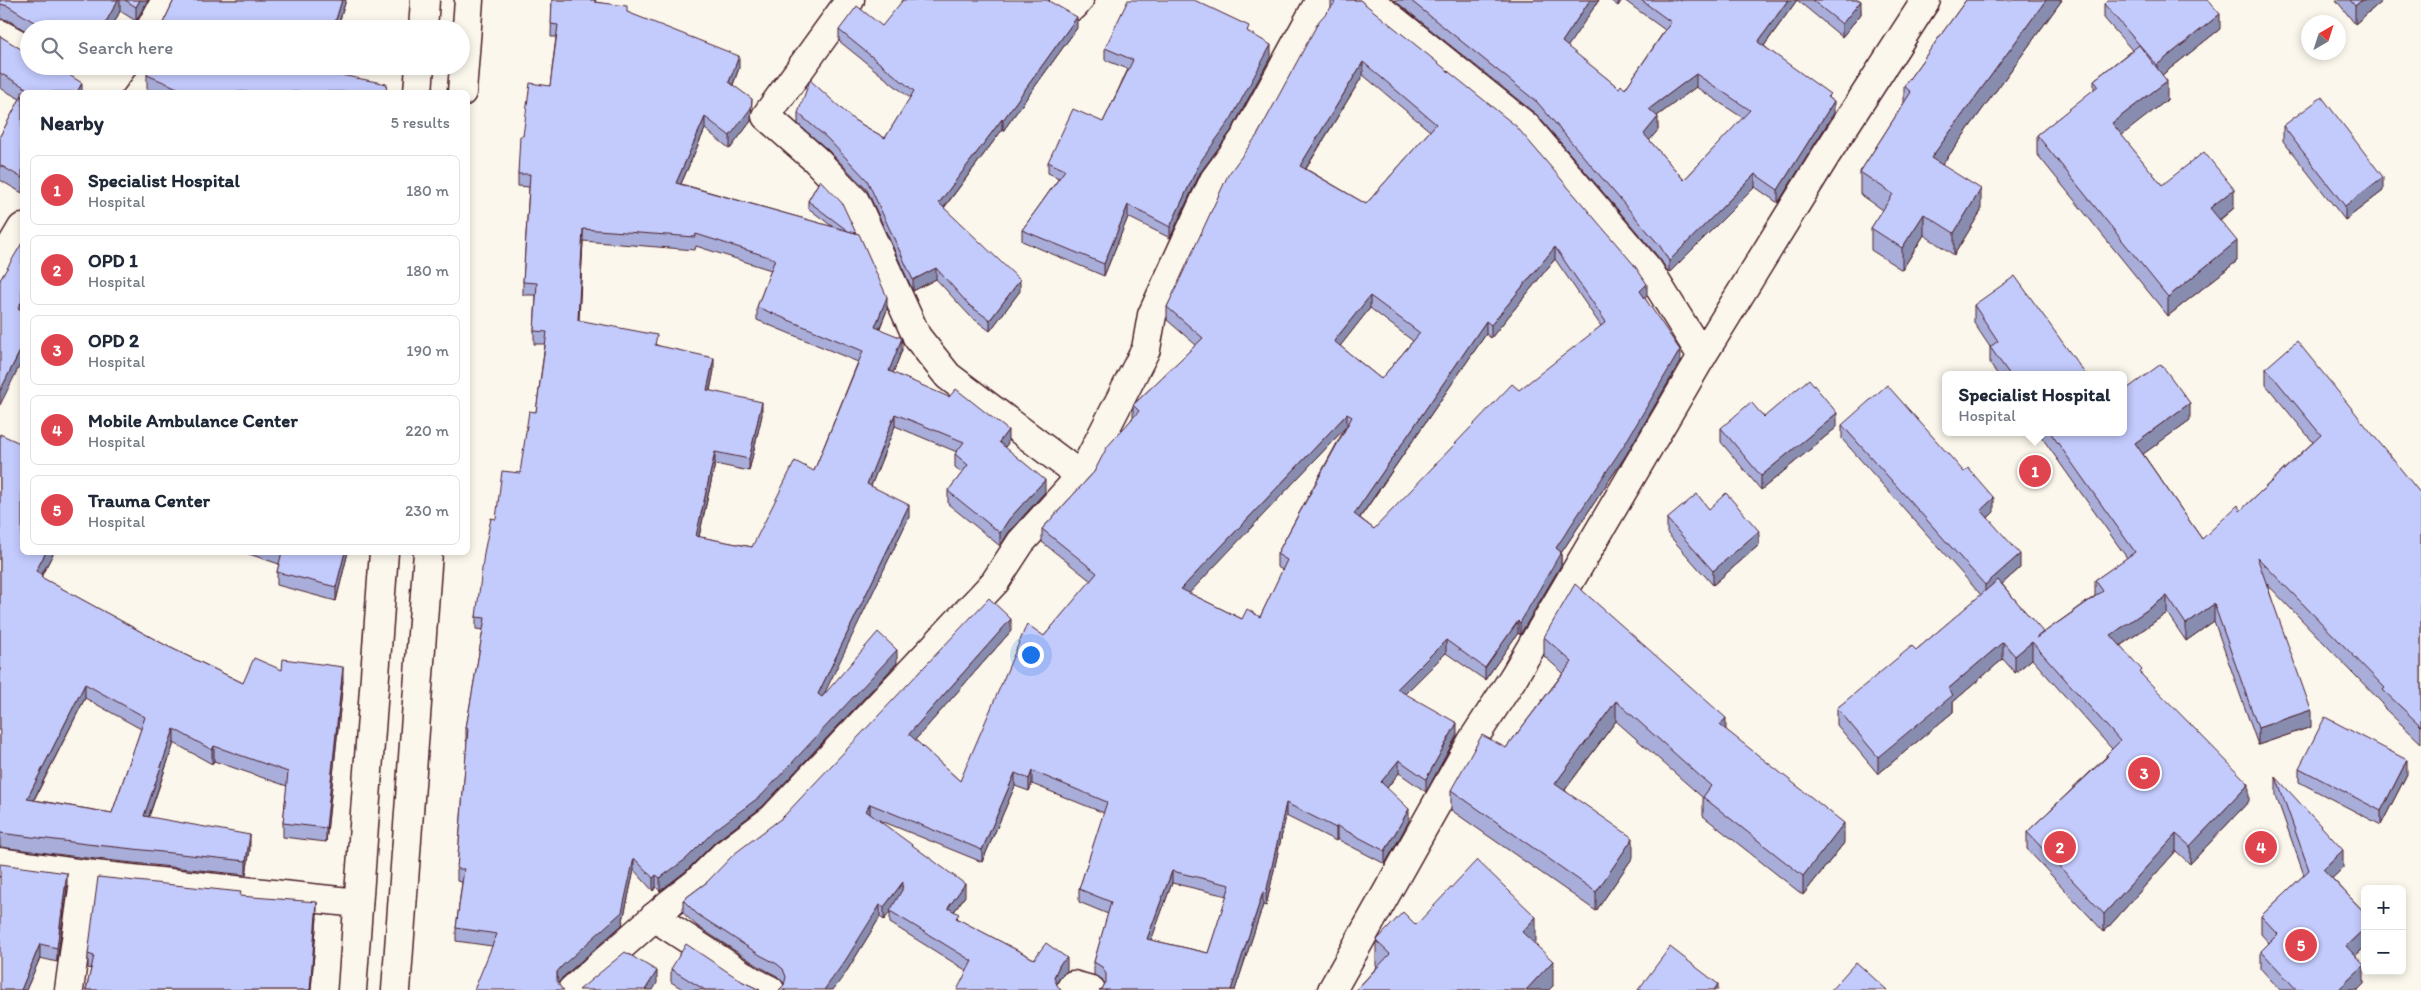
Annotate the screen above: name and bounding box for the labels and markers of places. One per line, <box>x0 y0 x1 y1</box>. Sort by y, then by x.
pin: 1 <box>2019 452 2051 490</box>
pin: 3 <box>2128 754 2160 792</box>
pin: 2 <box>2044 828 2076 866</box>
pin: 4 <box>2245 828 2277 866</box>
pin: 5 <box>2285 926 2317 964</box>

